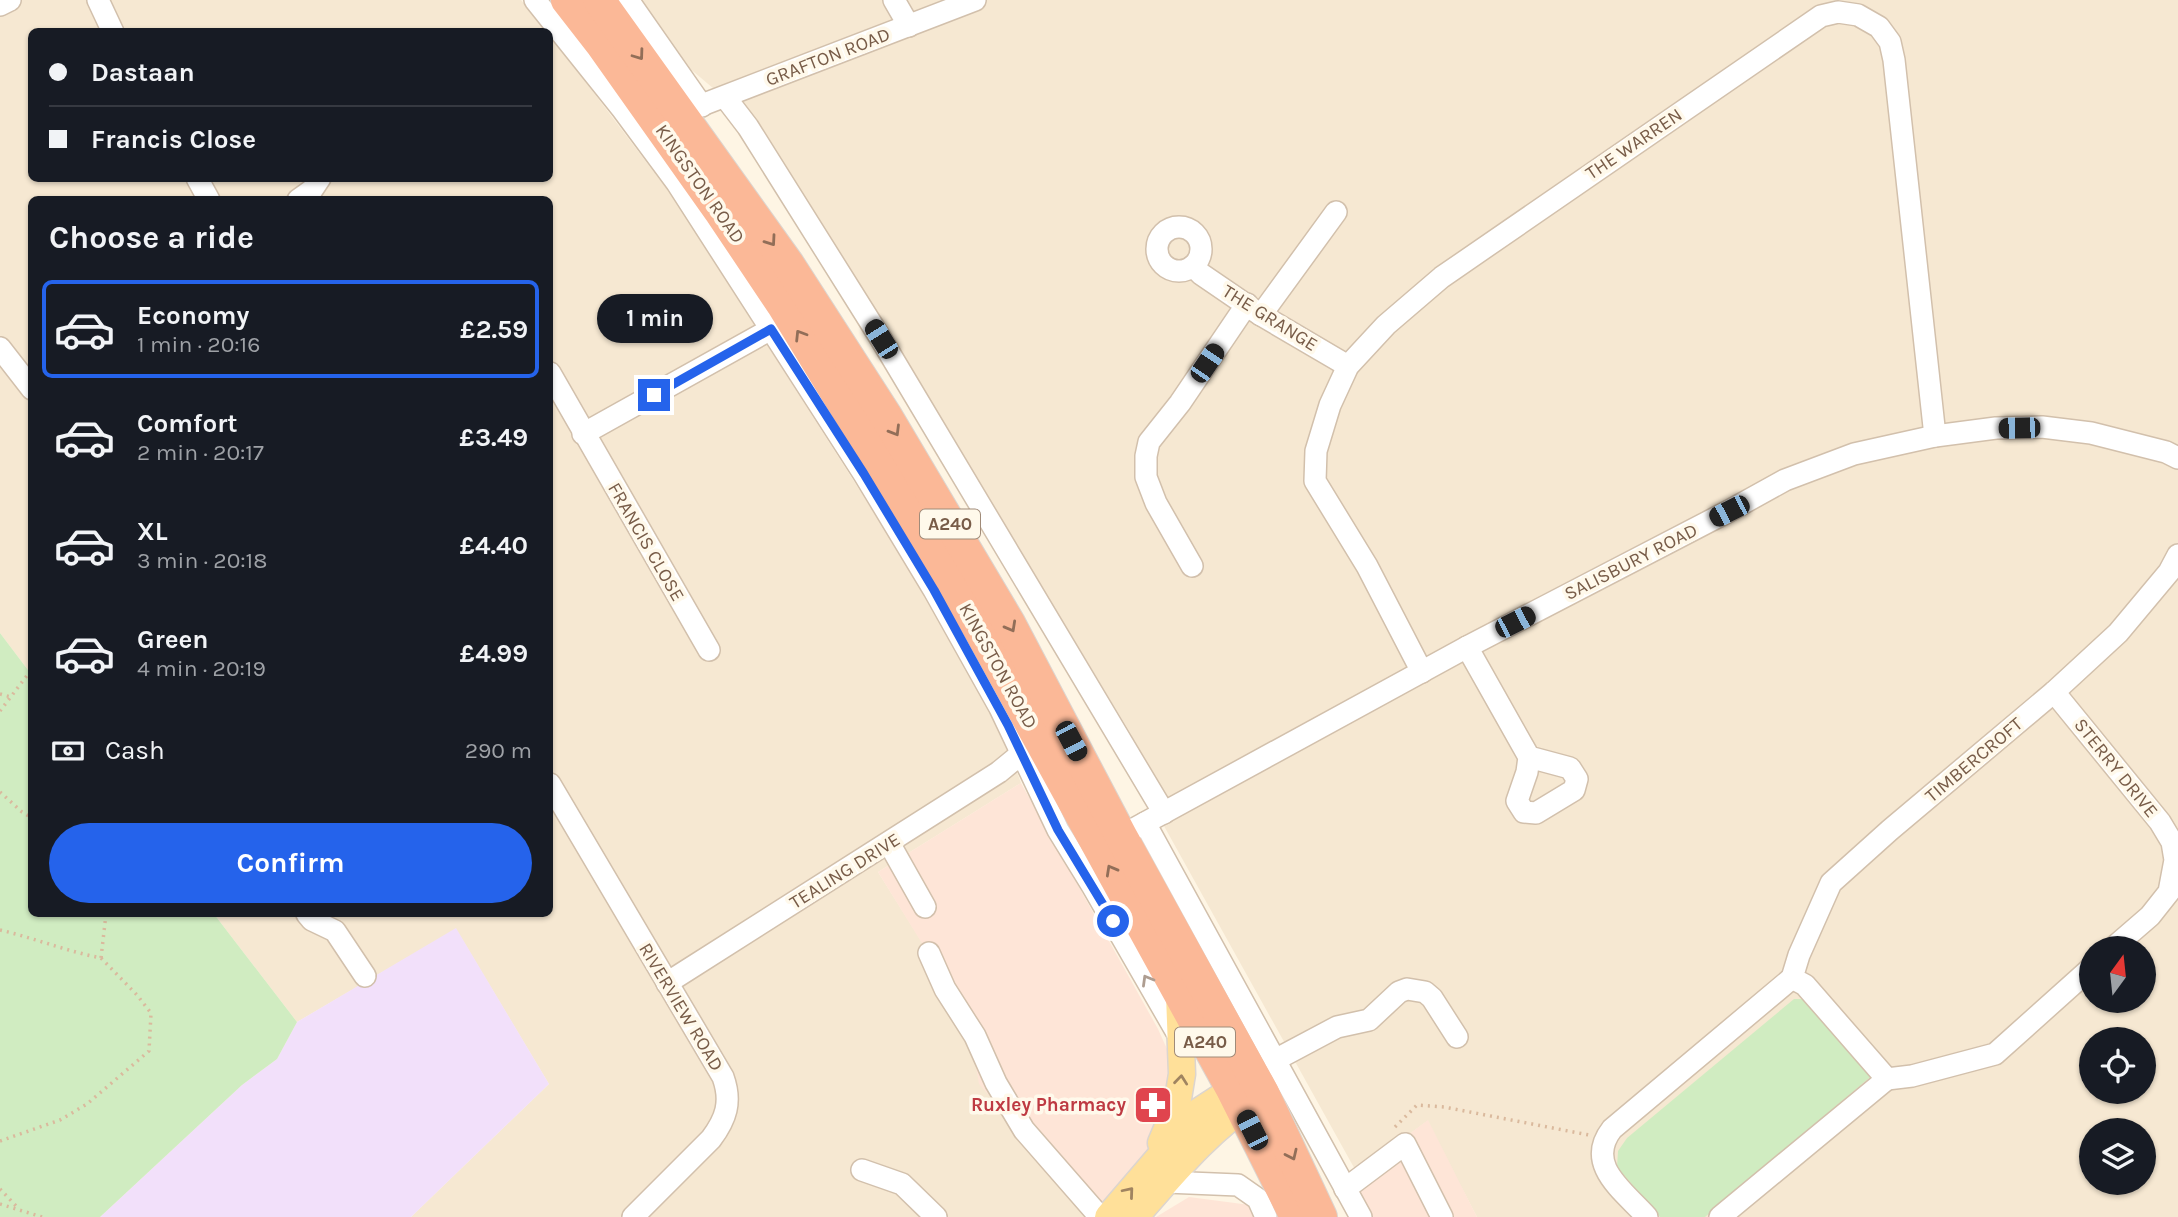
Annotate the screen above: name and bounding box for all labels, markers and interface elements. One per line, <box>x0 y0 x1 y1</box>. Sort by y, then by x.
street label: GRAFTON ROAD <box>763 23 893 91</box>
one-way arrow <box>631 47 644 60</box>
text: Dastaan <box>91 57 195 88</box>
street label: THE WARREN <box>1582 104 1686 184</box>
street label: KINGSTON ROAD <box>651 120 749 248</box>
text: Francis Close <box>91 124 256 155</box>
text: Choose a ride <box>49 219 254 256</box>
one-way arrow <box>763 233 775 246</box>
street label: THE GRANGE <box>1218 280 1322 356</box>
callout: 1 min <box>596 294 712 342</box>
icon: car <box>53 298 116 361</box>
text: Economy <box>137 300 249 331</box>
text: 1 min <box>626 305 684 332</box>
text: £2.59 <box>460 314 528 345</box>
car <box>861 316 902 362</box>
one-way arrow <box>796 329 809 342</box>
text: 1 min · 20:16 <box>137 331 260 358</box>
car <box>1187 340 1228 386</box>
route end <box>638 379 670 411</box>
icon: car <box>53 406 116 469</box>
text: Comfort <box>137 408 238 439</box>
car <box>1998 417 2041 439</box>
text: £3.49 <box>459 422 528 453</box>
one-way arrow <box>887 424 900 437</box>
text: 2 min · 20:17 <box>137 439 264 466</box>
street label: FRANCIS CLOSE <box>603 479 689 605</box>
car <box>1706 492 1753 530</box>
road number: A240 <box>920 510 980 538</box>
icon: car <box>53 514 116 577</box>
text: XL <box>137 516 168 547</box>
street label: SALISBURY ROAD <box>1561 519 1701 605</box>
text: £4.40 <box>459 530 528 561</box>
text: 3 min · 20:18 <box>137 547 267 574</box>
street label: KINGSTON ROAD <box>954 599 1042 733</box>
car <box>1492 603 1539 641</box>
one-way arrow <box>1003 620 1016 633</box>
icon: car <box>53 622 116 685</box>
text: Green <box>137 624 209 655</box>
text: £4.99 <box>460 638 528 669</box>
text: 4 min · 20:19 <box>137 655 266 682</box>
street label: TIMBERCROFT <box>1921 713 2027 807</box>
street label: STERRY DRIVE <box>2069 714 2163 822</box>
car <box>1052 718 1091 764</box>
icon: cash <box>49 732 87 770</box>
text: Cash <box>105 735 165 766</box>
text: 290 m <box>465 737 532 764</box>
button: Confirm <box>49 823 532 903</box>
street label: TEALING DRIVE <box>786 828 904 914</box>
one-way arrow <box>1106 865 1119 878</box>
route start <box>1097 905 1129 937</box>
north arrow <box>2079 936 2156 1013</box>
map controls <box>2079 936 2156 1195</box>
street label: RIVERVIEW ROAD <box>634 939 728 1075</box>
one-way arrow <box>1142 975 1155 987</box>
button: locate <box>2079 1027 2156 1104</box>
road number: A240 <box>1175 1028 1235 1056</box>
one-way arrow <box>1173 1074 1188 1086</box>
pharmacy icon: Ruxley Pharmacy <box>1132 1084 1174 1126</box>
place label: Ruxley Pharmacy <box>971 1094 1126 1116</box>
car <box>1234 1107 1271 1153</box>
button: layers <box>2079 1118 2156 1195</box>
one-way arrow <box>1284 1148 1298 1160</box>
one-way arrow <box>1121 1187 1133 1200</box>

